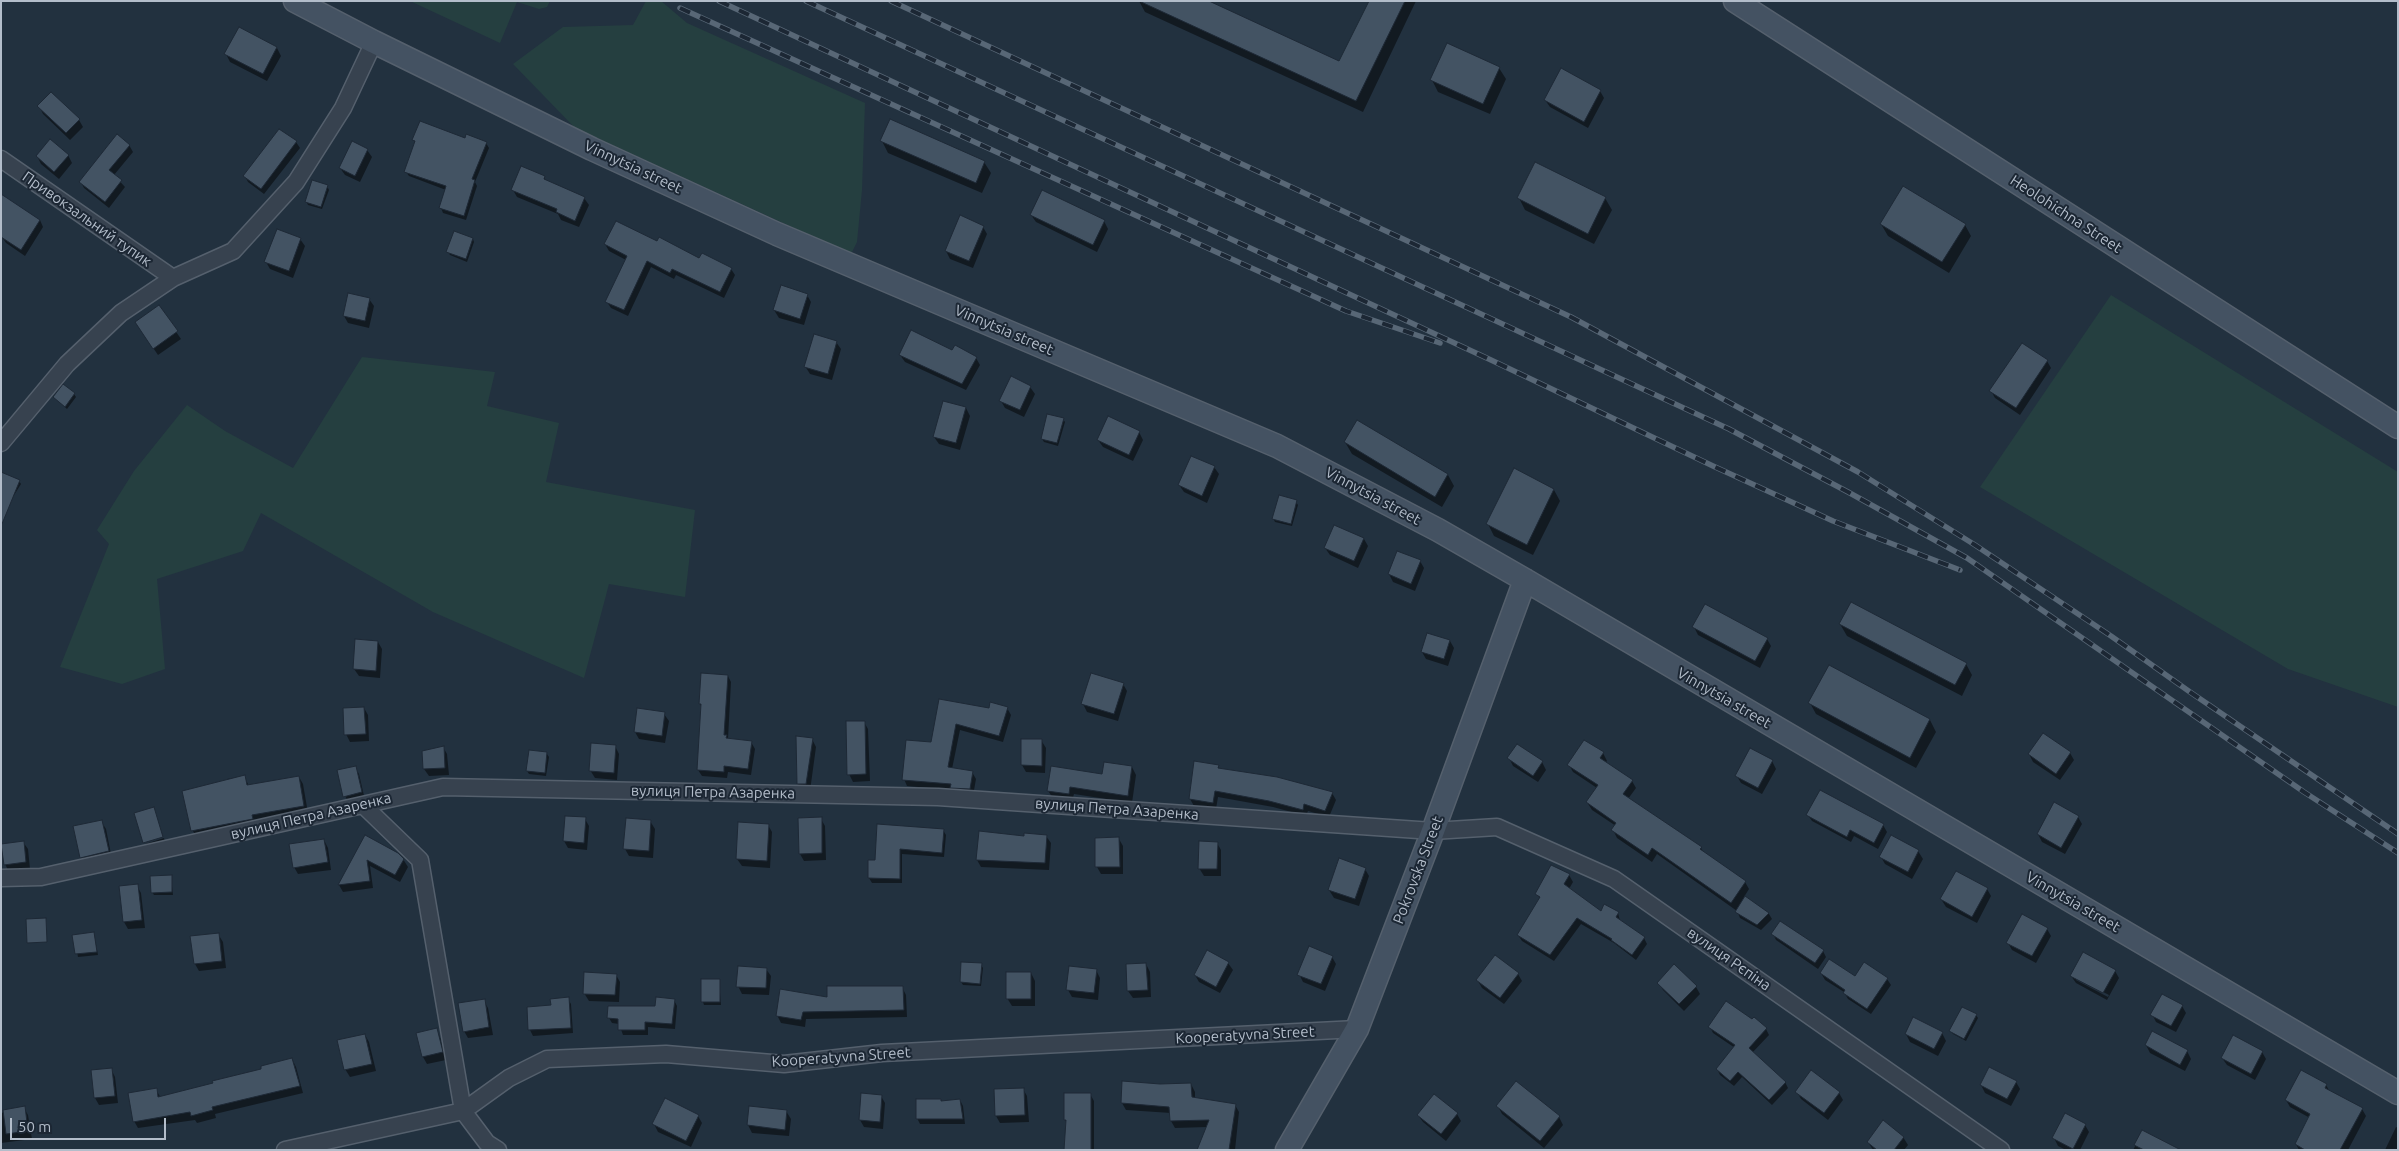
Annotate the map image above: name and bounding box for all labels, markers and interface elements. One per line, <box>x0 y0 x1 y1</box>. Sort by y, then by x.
street label: Vinnytsia street <box>581 137 685 197</box>
street label: Привокзальний тупик <box>19 168 155 270</box>
street label: Heolohichna Street <box>2007 171 2125 257</box>
street label: Vinnytsia street <box>952 301 1056 359</box>
street label: Vinnytsia street <box>1322 463 1424 529</box>
street label: Vinnytsia street <box>1674 664 1774 732</box>
street label: вулиця Петра Азаренка <box>631 782 795 802</box>
street label: вулиця Петра Азаренка <box>229 789 393 843</box>
street label: вулиця Петра Азаренка <box>1034 794 1200 824</box>
street label: Pokrovska Street <box>1389 814 1447 926</box>
street label: Vinnytsia street <box>2023 868 2123 936</box>
street label: вулиця Рєпіна <box>1684 924 1774 994</box>
street label: Kooperatyvna Street <box>1175 1022 1315 1048</box>
street label: Kooperatyvna Street <box>771 1043 911 1071</box>
scale bar <box>12 1108 169 1140</box>
text: 50 m <box>18 1118 51 1135</box>

